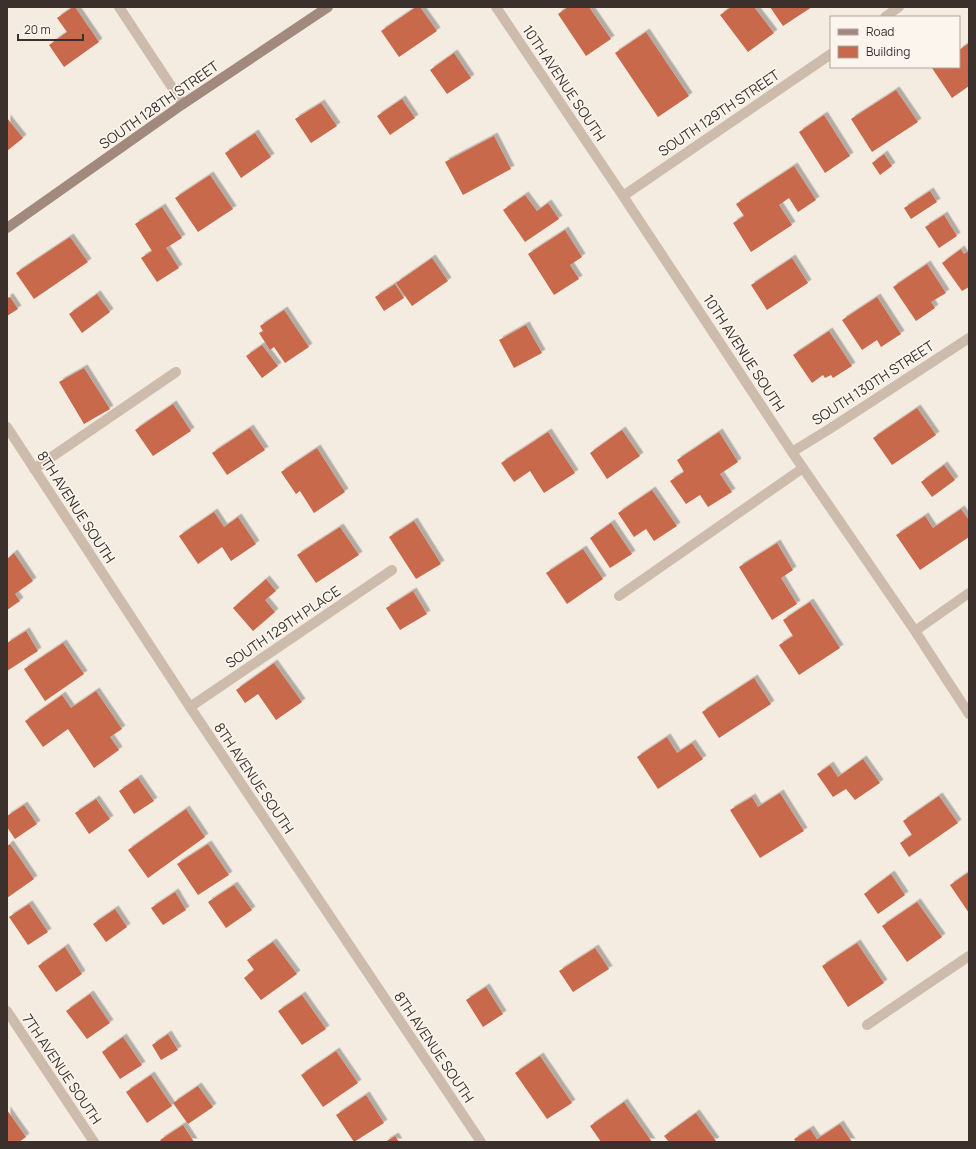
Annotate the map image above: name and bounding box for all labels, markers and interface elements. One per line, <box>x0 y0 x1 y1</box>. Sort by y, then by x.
scale bar <box>18 16 83 42</box>
legend <box>830 16 960 68</box>
text: 20 m <box>24 21 51 38</box>
street label: 10TH AVENUE SOUTH <box>519 21 610 144</box>
text: Road <box>866 23 894 40</box>
text: Building <box>866 43 910 60</box>
street label: SOUTH 128TH STREET <box>95 56 223 153</box>
street label: SOUTH 129TH STREET <box>654 65 784 160</box>
street label: 10TH AVENUE SOUTH <box>699 291 789 415</box>
street label: SOUTH 130TH STREET <box>808 336 938 429</box>
street label: 8TH AVENUE SOUTH <box>33 447 120 566</box>
street label: SOUTH 129TH PLACE <box>222 581 344 672</box>
street label: 8TH AVENUE SOUTH <box>210 719 299 837</box>
street label: 8TH AVENUE SOUTH <box>390 988 479 1106</box>
street label: 7TH AVENUE SOUTH <box>19 1010 106 1127</box>

